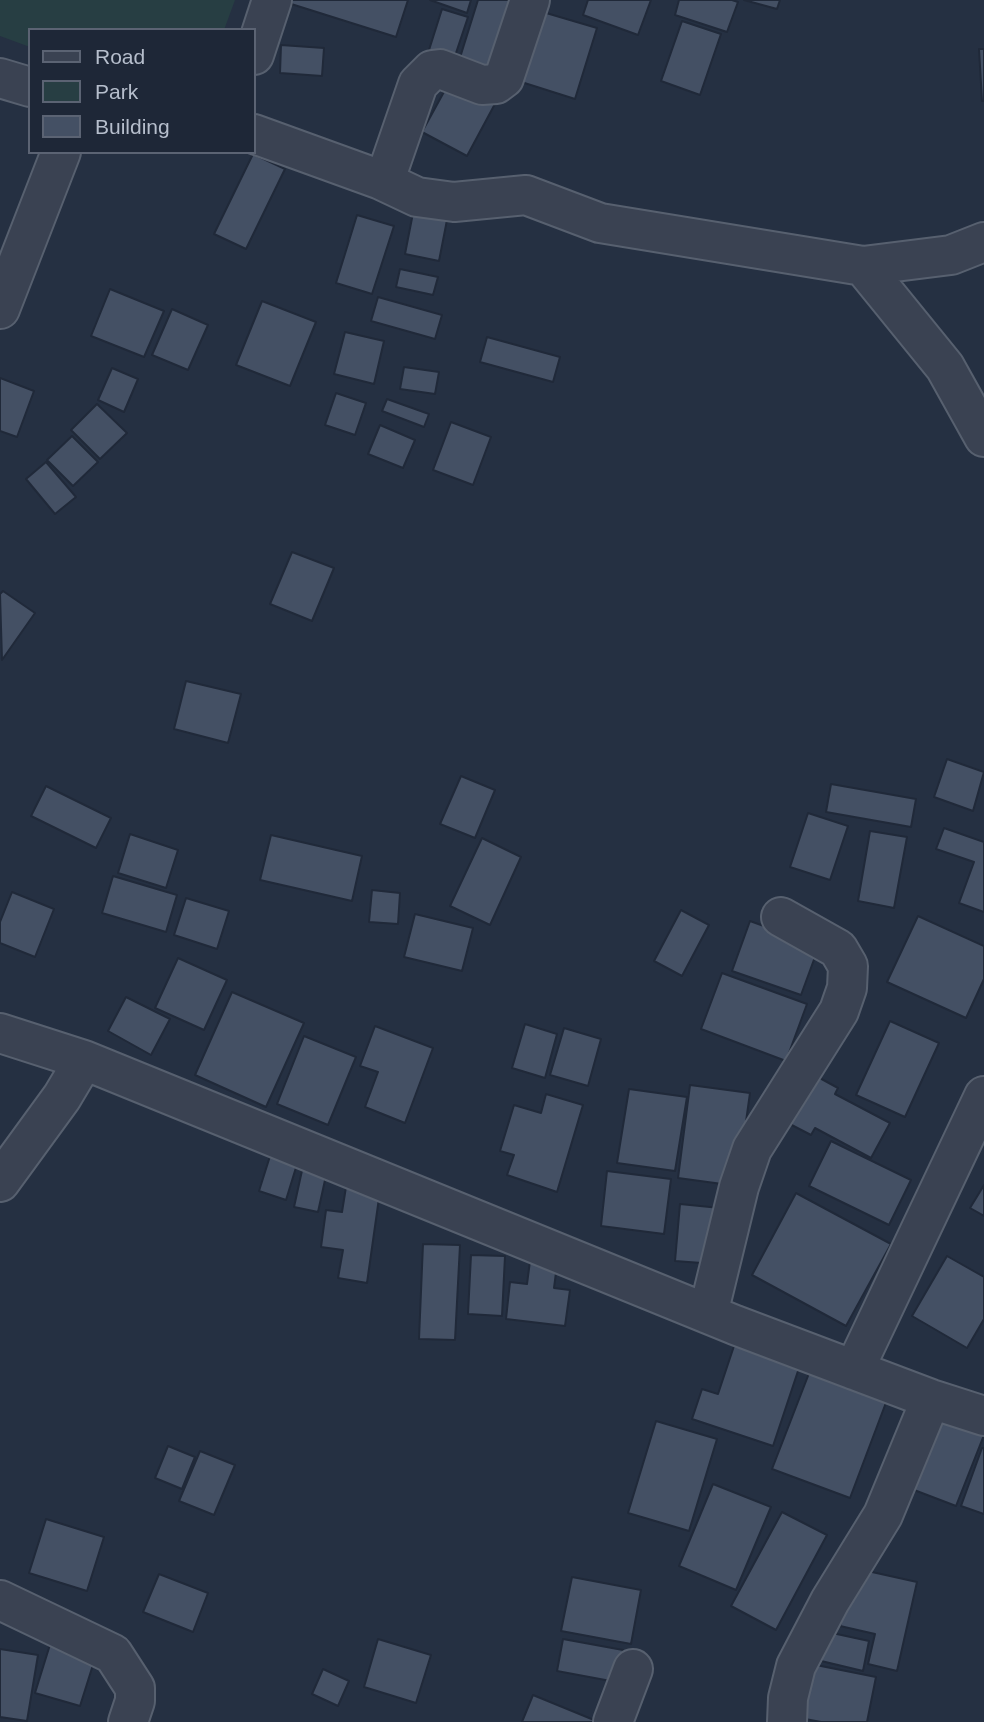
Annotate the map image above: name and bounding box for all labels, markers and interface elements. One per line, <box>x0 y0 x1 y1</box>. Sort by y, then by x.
legend <box>28 28 256 154</box>
text: Road <box>95 45 145 68</box>
text: Park <box>95 80 138 103</box>
text: Building <box>95 115 170 138</box>

